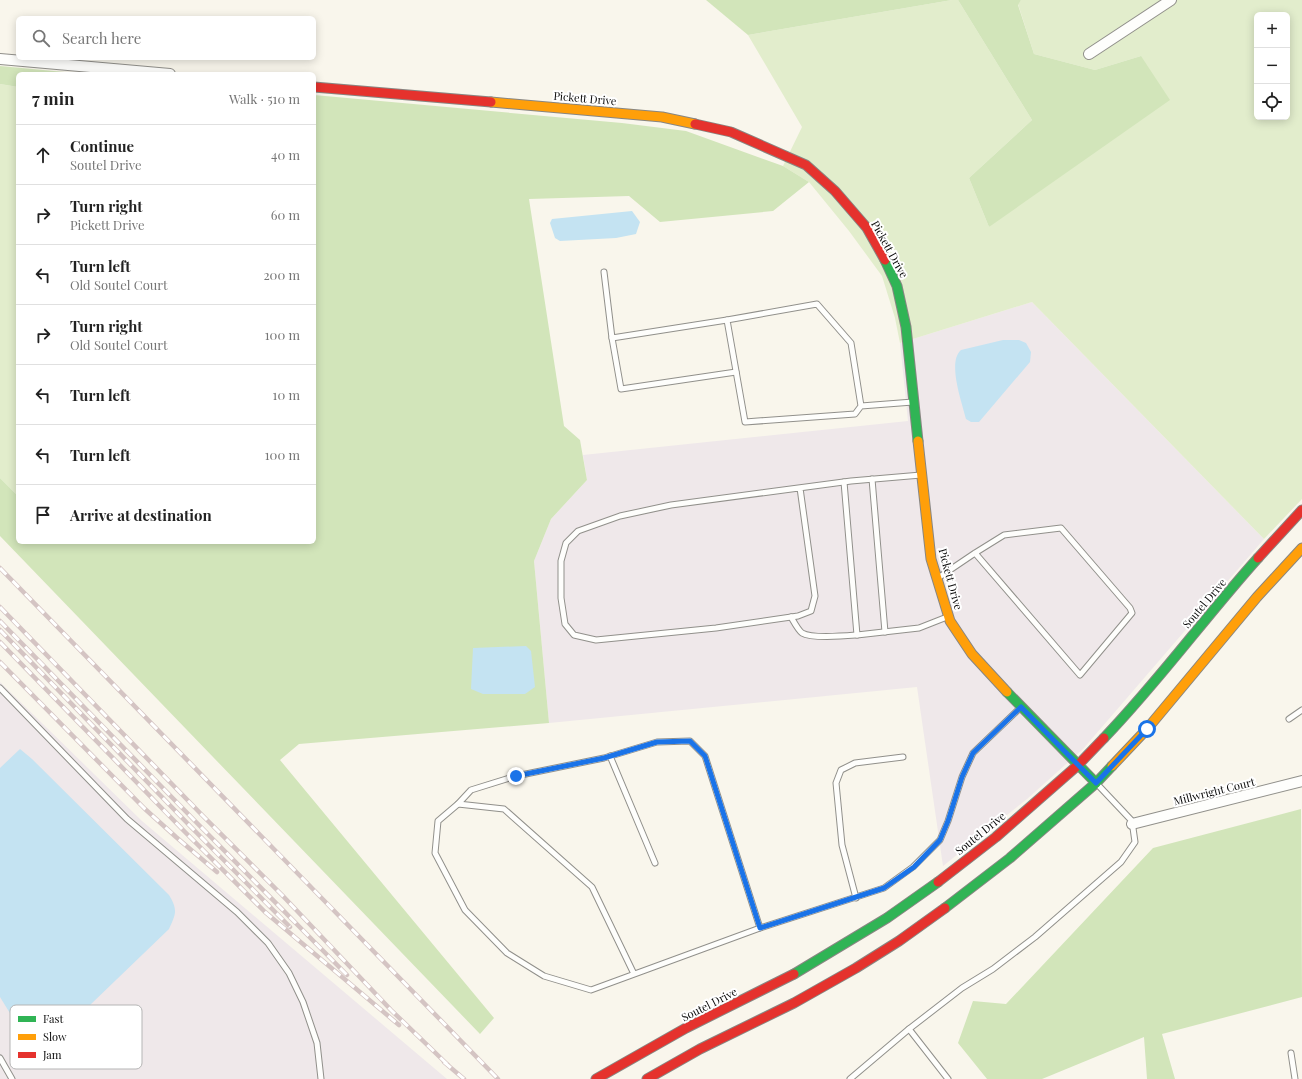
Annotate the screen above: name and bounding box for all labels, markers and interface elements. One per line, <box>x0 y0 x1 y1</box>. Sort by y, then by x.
map controls <box>1254 12 1290 120</box>
button: + <box>1254 12 1290 48</box>
search box <box>16 16 316 60</box>
icon: search <box>30 27 52 49</box>
text: Search here <box>62 28 141 48</box>
button: − <box>1254 48 1290 84</box>
button: locate <box>1254 84 1290 120</box>
text: 7 min <box>32 87 75 109</box>
street label: Pickett Drive <box>553 88 618 108</box>
text: Walk · 510 m <box>229 90 300 107</box>
text: Continue <box>70 136 134 156</box>
icon: ahead <box>32 144 54 166</box>
text: 40 m <box>271 146 300 163</box>
text: Soutel Drive <box>70 156 142 173</box>
text: Turn right <box>70 196 143 216</box>
icon: right <box>32 204 54 226</box>
text: 60 m <box>271 206 300 223</box>
text: Pickett Drive <box>70 216 145 233</box>
street label: Pickett Drive <box>868 218 912 281</box>
text: Turn left <box>70 256 131 276</box>
icon: left <box>32 264 54 286</box>
text: 200 m <box>263 266 300 283</box>
text: Old Soutel Court <box>70 276 168 293</box>
text: Turn right <box>70 316 143 336</box>
icon: right <box>32 324 54 346</box>
text: 100 m <box>265 326 300 343</box>
text: Old Soutel Court <box>70 336 168 353</box>
icon: left <box>32 384 54 406</box>
text: Turn left <box>70 385 131 405</box>
text: 10 m <box>273 386 300 403</box>
icon: left <box>32 444 54 466</box>
text: Turn left <box>70 445 131 465</box>
text: 100 m <box>265 446 300 463</box>
icon: arrive <box>32 504 54 526</box>
text: Arrive at destination <box>70 505 212 525</box>
street label: Pickett Drive <box>936 547 967 612</box>
street label: Soutel Drive <box>1179 575 1230 631</box>
route start <box>1138 720 1156 738</box>
route end <box>507 767 525 785</box>
street label: Millwright Court <box>1172 774 1256 808</box>
street label: Soutel Drive <box>952 808 1009 858</box>
street label: Soutel Drive <box>679 983 740 1024</box>
legend <box>10 1005 142 1069</box>
text: Fast <box>43 1011 63 1026</box>
text: Slow <box>43 1029 67 1044</box>
text: Jam <box>42 1047 62 1062</box>

